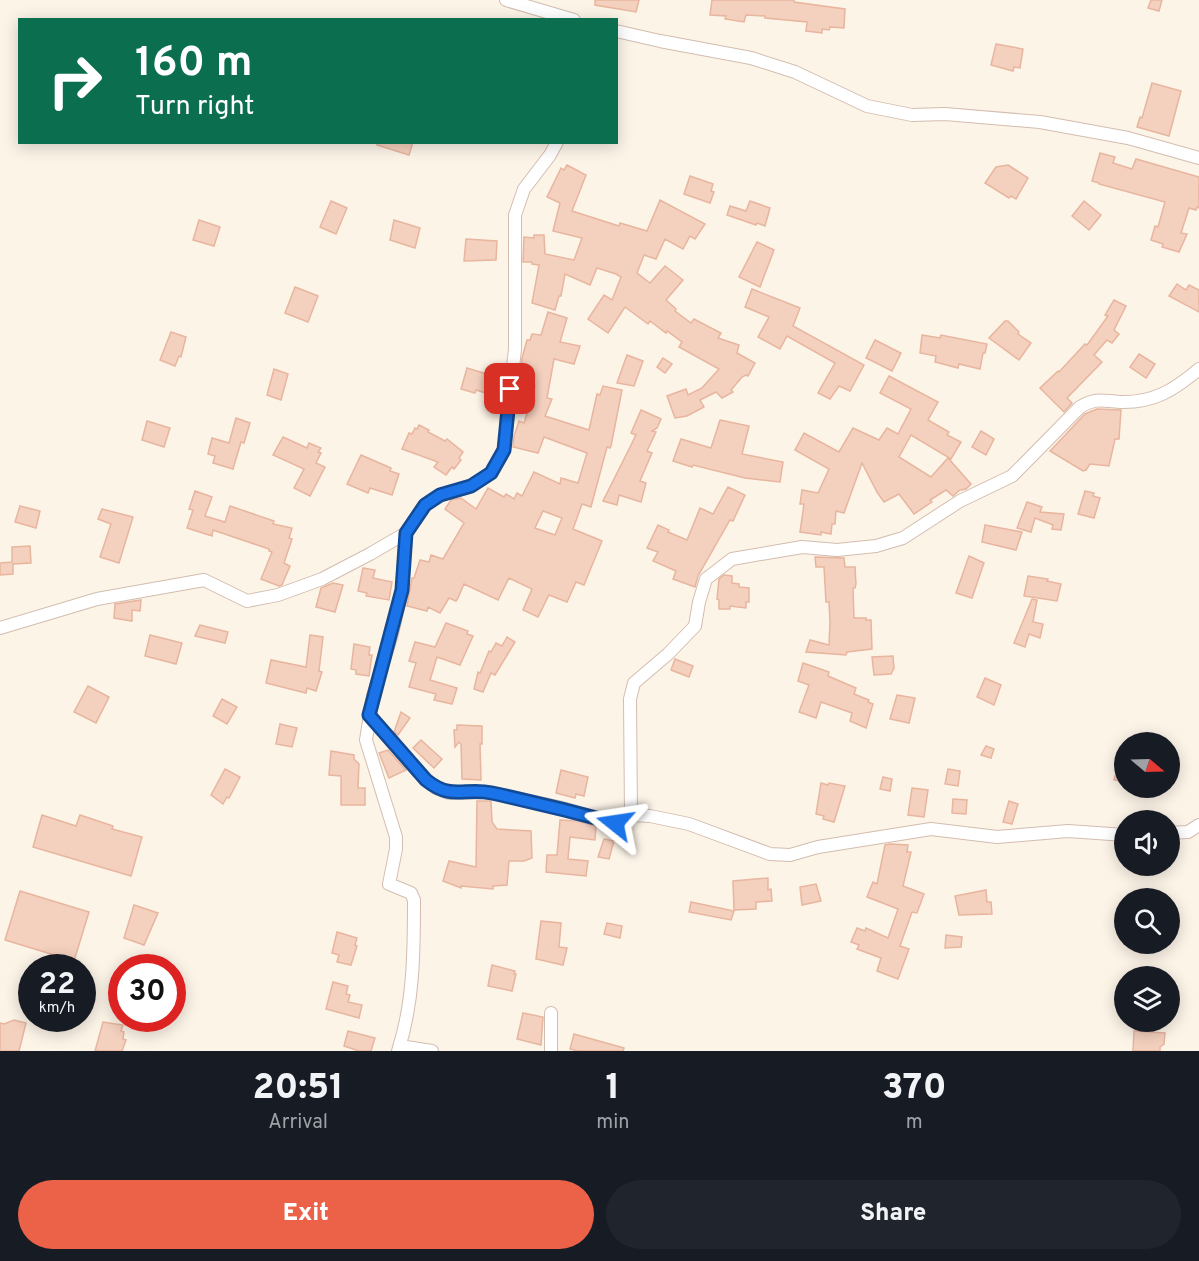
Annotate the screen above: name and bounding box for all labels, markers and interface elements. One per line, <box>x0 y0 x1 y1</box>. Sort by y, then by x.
text: 160 m <box>135 38 253 91</box>
icon: right <box>36 42 114 120</box>
text: Turn right <box>135 90 254 124</box>
pin <box>484 363 535 414</box>
icon: arrive <box>493 372 526 405</box>
north arrow <box>1114 732 1180 798</box>
map controls <box>1114 732 1180 1032</box>
position arrow <box>583 791 647 855</box>
button: sound <box>1114 810 1180 876</box>
button: search <box>1114 888 1180 954</box>
speed limit sign: 30 <box>108 954 186 1032</box>
button: layers <box>1114 966 1180 1032</box>
text: 22 <box>39 967 75 1004</box>
text: km/h <box>39 999 75 1018</box>
text: 20:51 <box>252 1066 344 1112</box>
text: 1 <box>605 1066 620 1112</box>
text: 370 <box>882 1066 947 1112</box>
text: Arrival <box>268 1110 328 1136</box>
text: min <box>596 1110 629 1136</box>
text: m <box>906 1110 923 1136</box>
button: Exit <box>18 1180 594 1249</box>
button: Share <box>606 1180 1181 1249</box>

